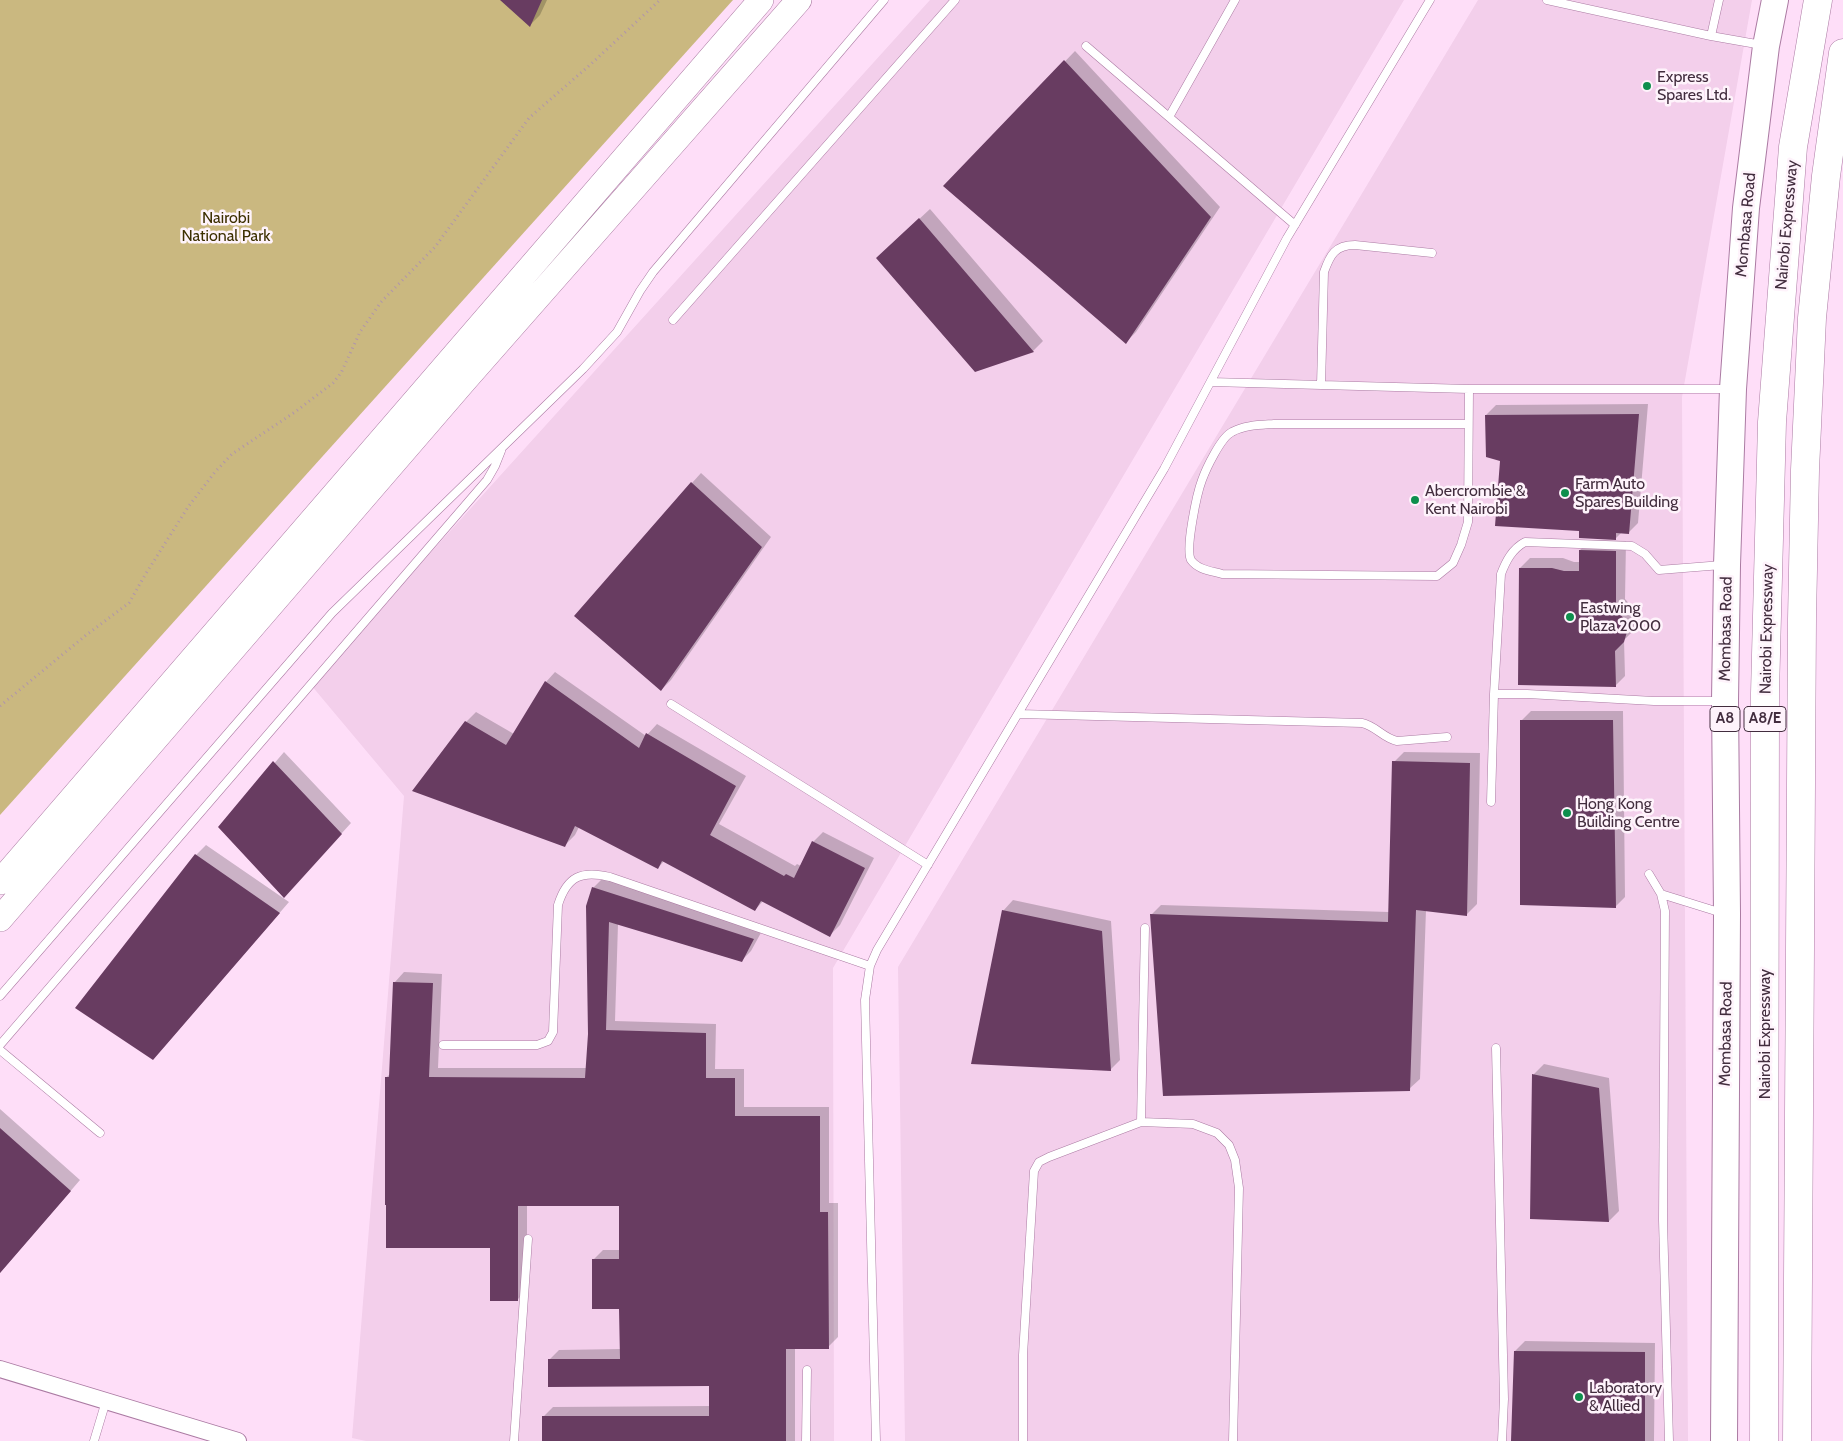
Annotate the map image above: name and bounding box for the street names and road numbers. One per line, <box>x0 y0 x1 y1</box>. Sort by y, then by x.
street label: Nairobi Expressway <box>1772 159 1802 291</box>
street label: Mombasa Road <box>1732 172 1760 278</box>
street label: Nairobi Expressway <box>1756 564 1778 694</box>
street label: Mombasa Road <box>1715 576 1737 682</box>
road number: A8 <box>1710 706 1740 732</box>
road number: A8/E <box>1744 706 1786 732</box>
street label: Nairobi Expressway <box>1755 969 1775 1099</box>
street label: Mombasa Road <box>1715 981 1737 1087</box>

